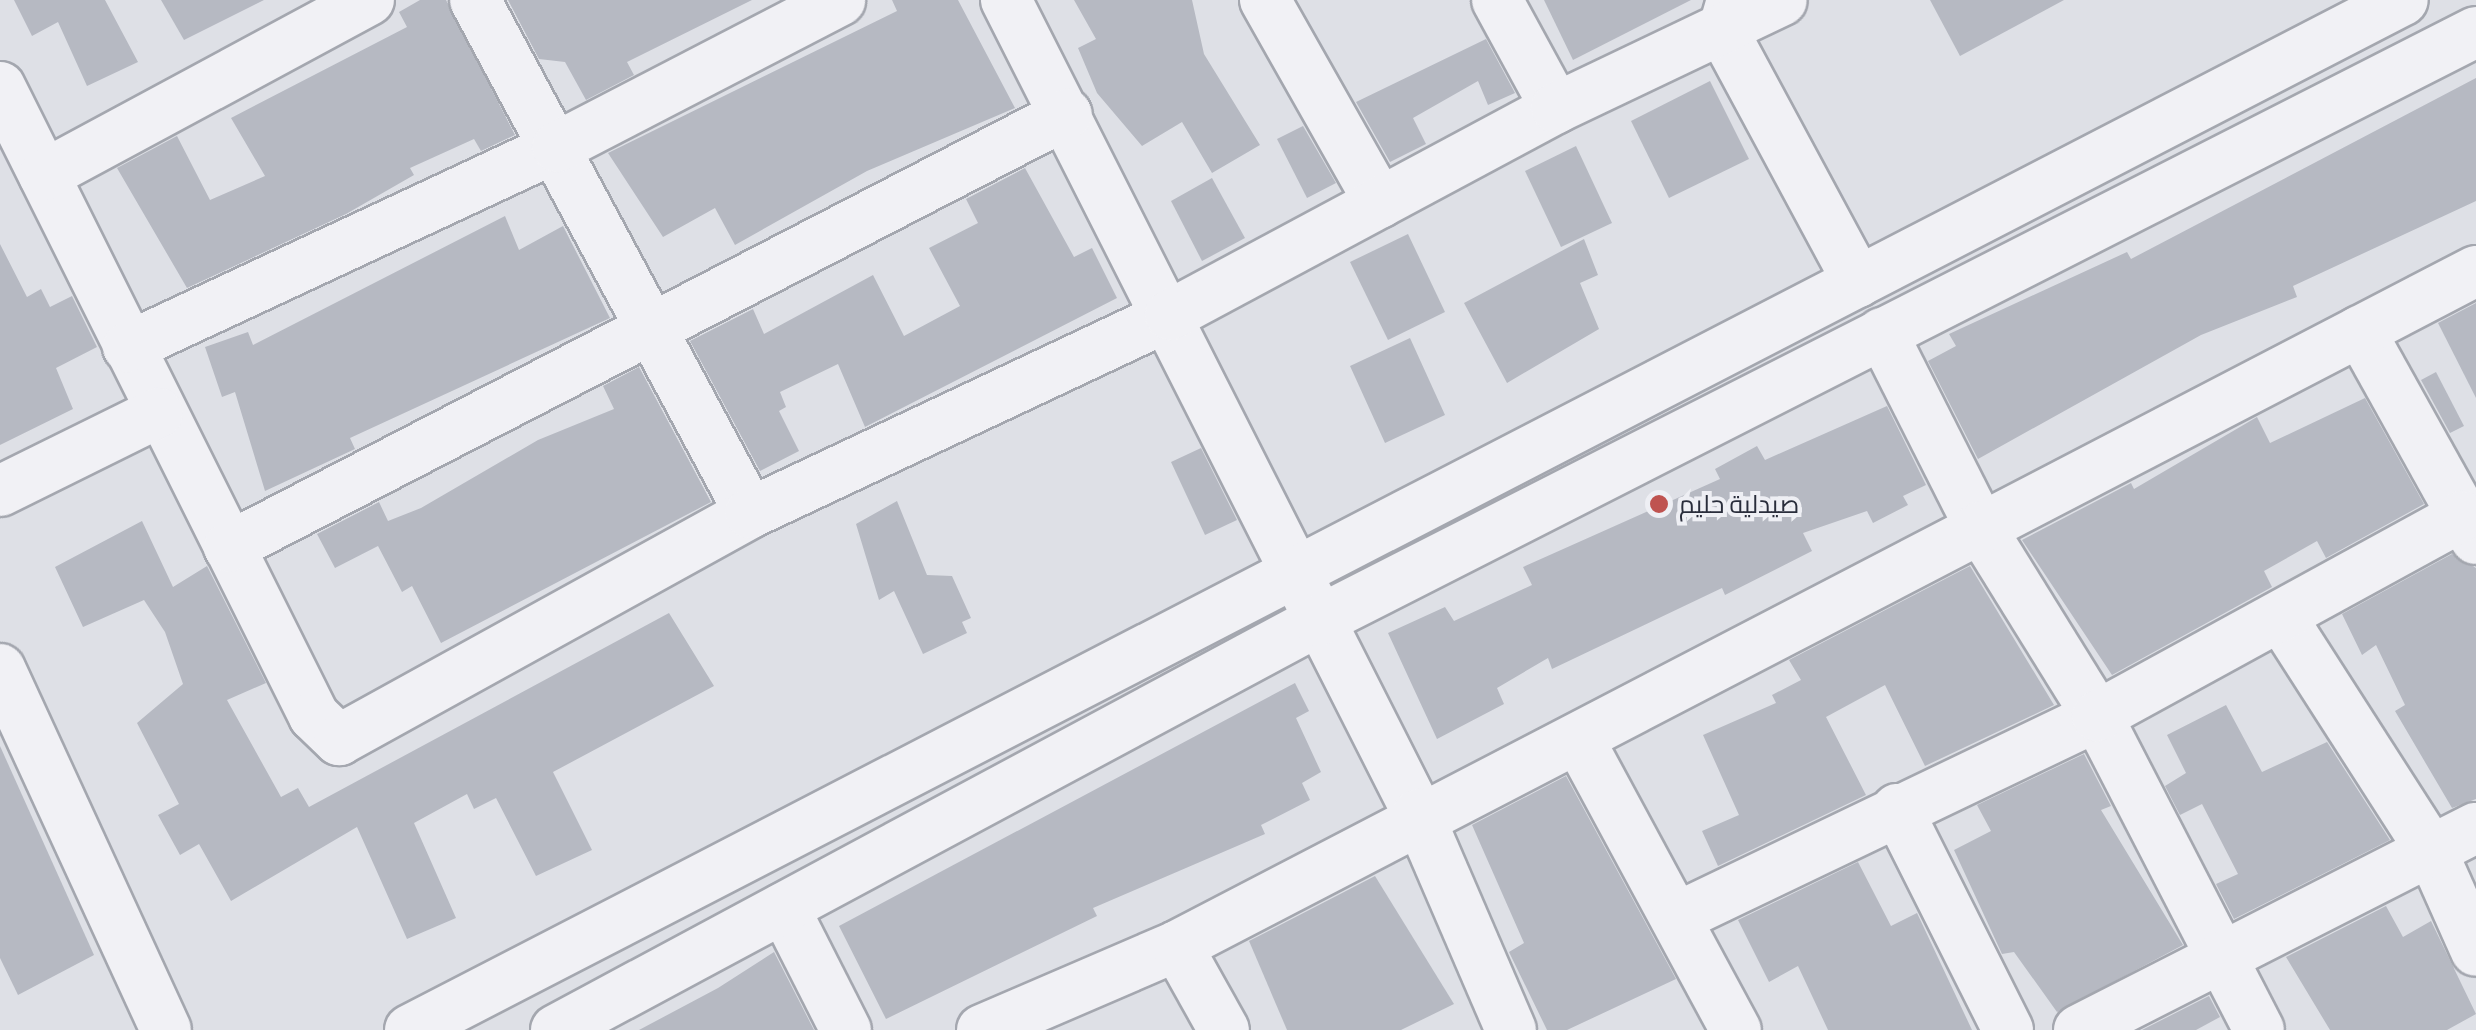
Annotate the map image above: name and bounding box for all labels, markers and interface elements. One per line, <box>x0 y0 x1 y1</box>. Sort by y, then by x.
place label: صيدلية حليم <box>1679 489 1799 519</box>
marker: صيدلية حليم <box>1648 493 1670 515</box>

